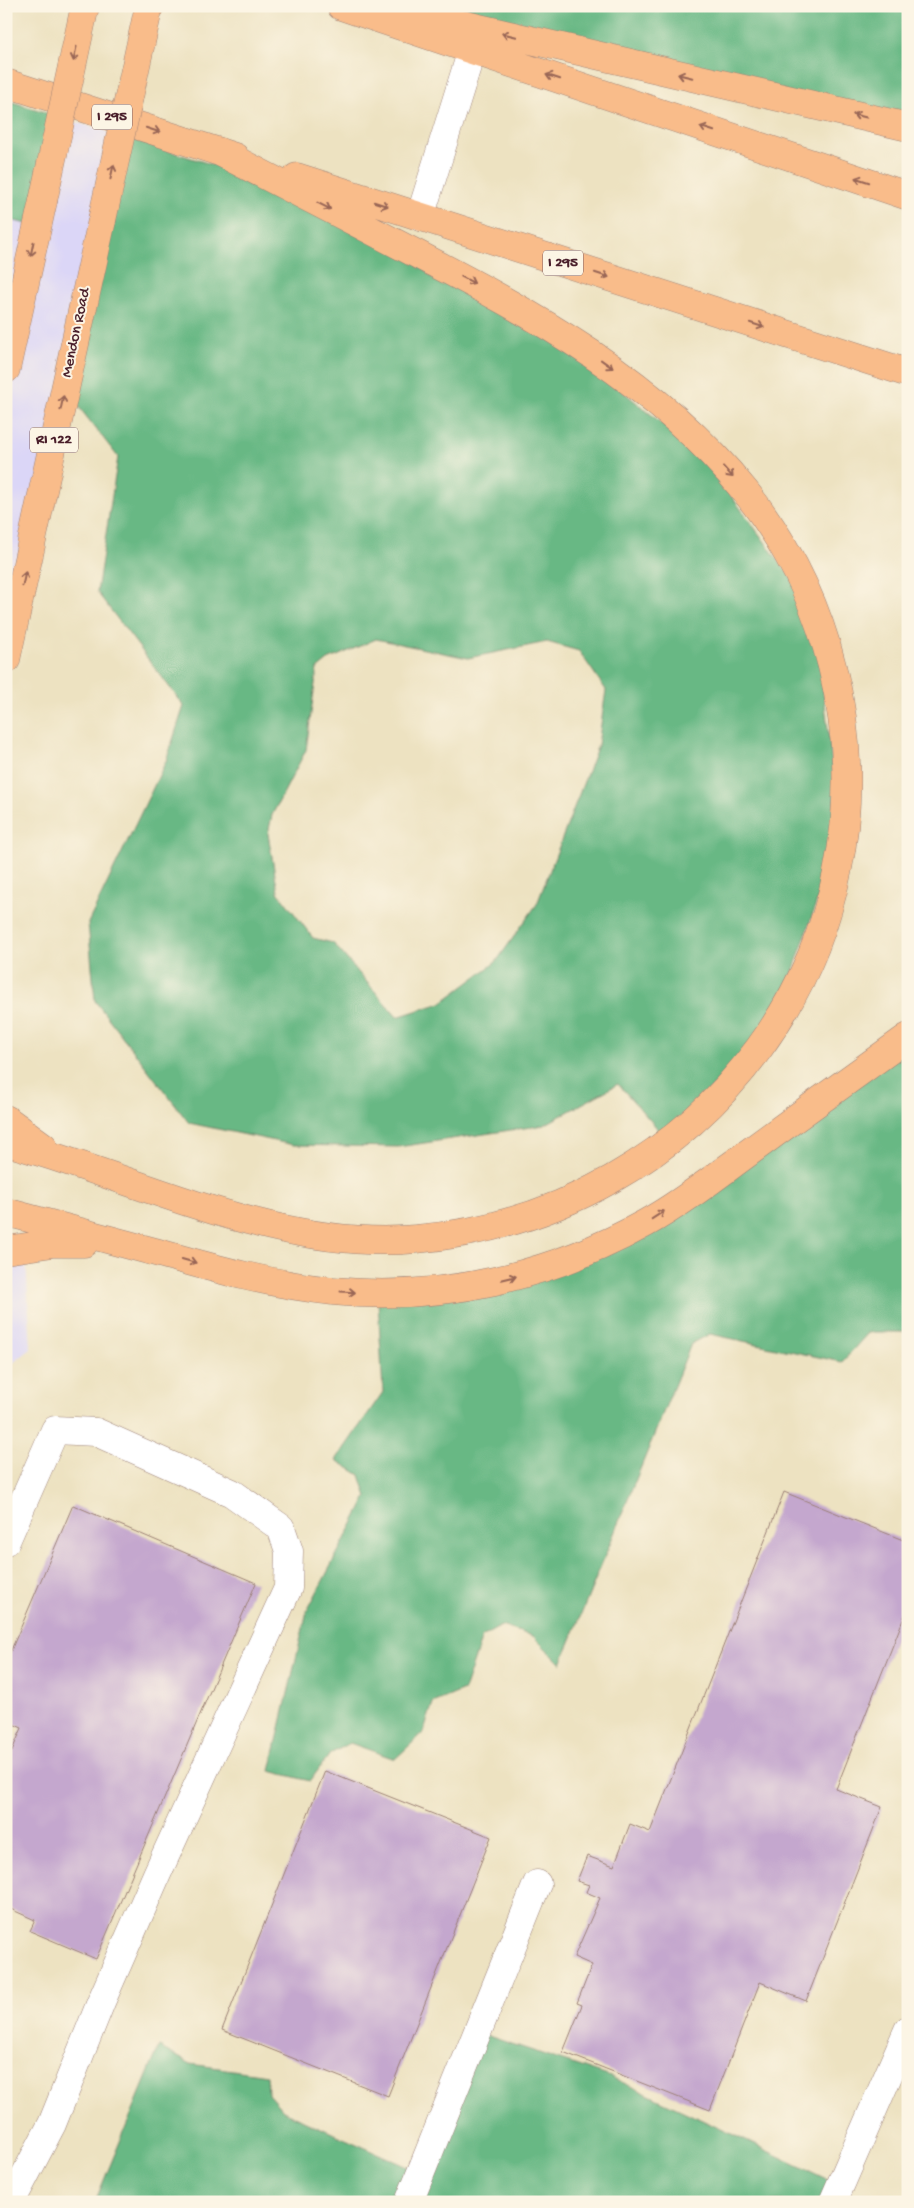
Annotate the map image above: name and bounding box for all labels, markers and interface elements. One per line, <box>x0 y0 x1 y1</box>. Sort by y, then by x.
one-way arrow <box>502 30 518 39</box>
one-way arrow <box>70 45 79 61</box>
one-way arrow <box>677 71 693 80</box>
one-way arrow <box>546 72 562 81</box>
road number: I 295 <box>92 104 132 130</box>
one-way arrow <box>853 111 869 120</box>
one-way arrow <box>700 123 716 133</box>
one-way arrow <box>144 126 160 136</box>
one-way arrow <box>108 165 117 181</box>
one-way arrow <box>854 175 870 184</box>
one-way arrow <box>373 200 389 210</box>
one-way arrow <box>316 202 331 211</box>
one-way arrow <box>27 240 36 256</box>
road number: I 295 <box>543 250 583 276</box>
one-way arrow <box>594 271 610 281</box>
one-way arrow <box>460 276 475 285</box>
street label: Mendon Road <box>58 285 96 379</box>
one-way arrow <box>749 321 765 330</box>
one-way arrow <box>600 359 614 369</box>
one-way arrow <box>58 395 67 411</box>
road number: RI 122 <box>30 428 78 452</box>
one-way arrow <box>722 466 734 479</box>
one-way arrow <box>20 571 29 587</box>
one-way arrow <box>651 1210 665 1220</box>
one-way arrow <box>180 1257 196 1267</box>
one-way arrow <box>501 1273 517 1282</box>
one-way arrow <box>340 1287 356 1296</box>

